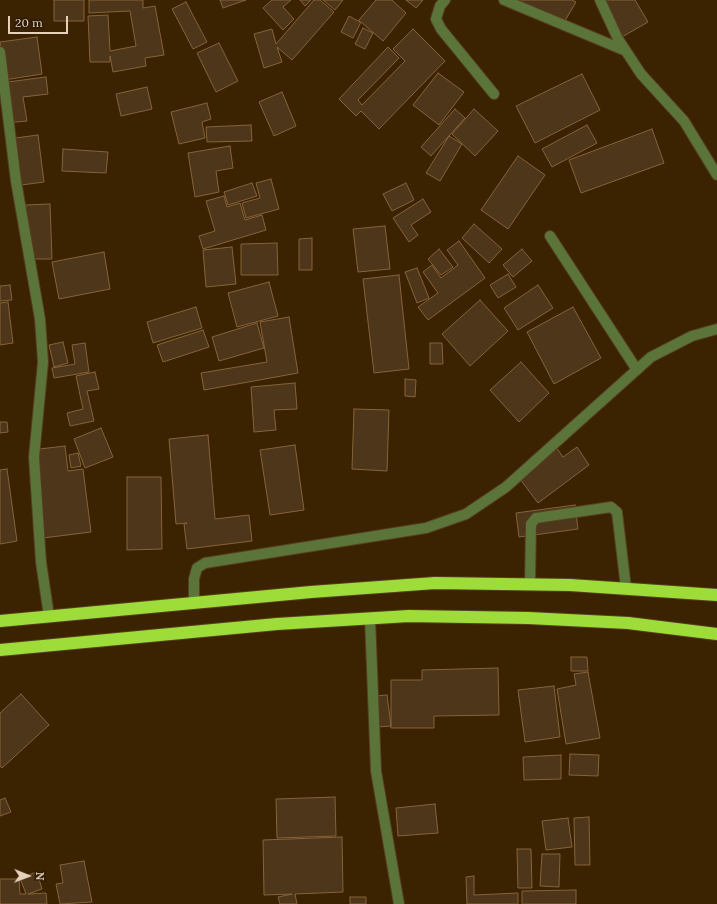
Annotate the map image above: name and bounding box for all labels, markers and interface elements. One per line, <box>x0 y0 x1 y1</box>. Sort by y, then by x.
scale bar <box>10 8 70 34</box>
text: 20 m <box>15 15 43 30</box>
north arrow <box>8 856 48 896</box>
text: N <box>33 872 47 881</box>

